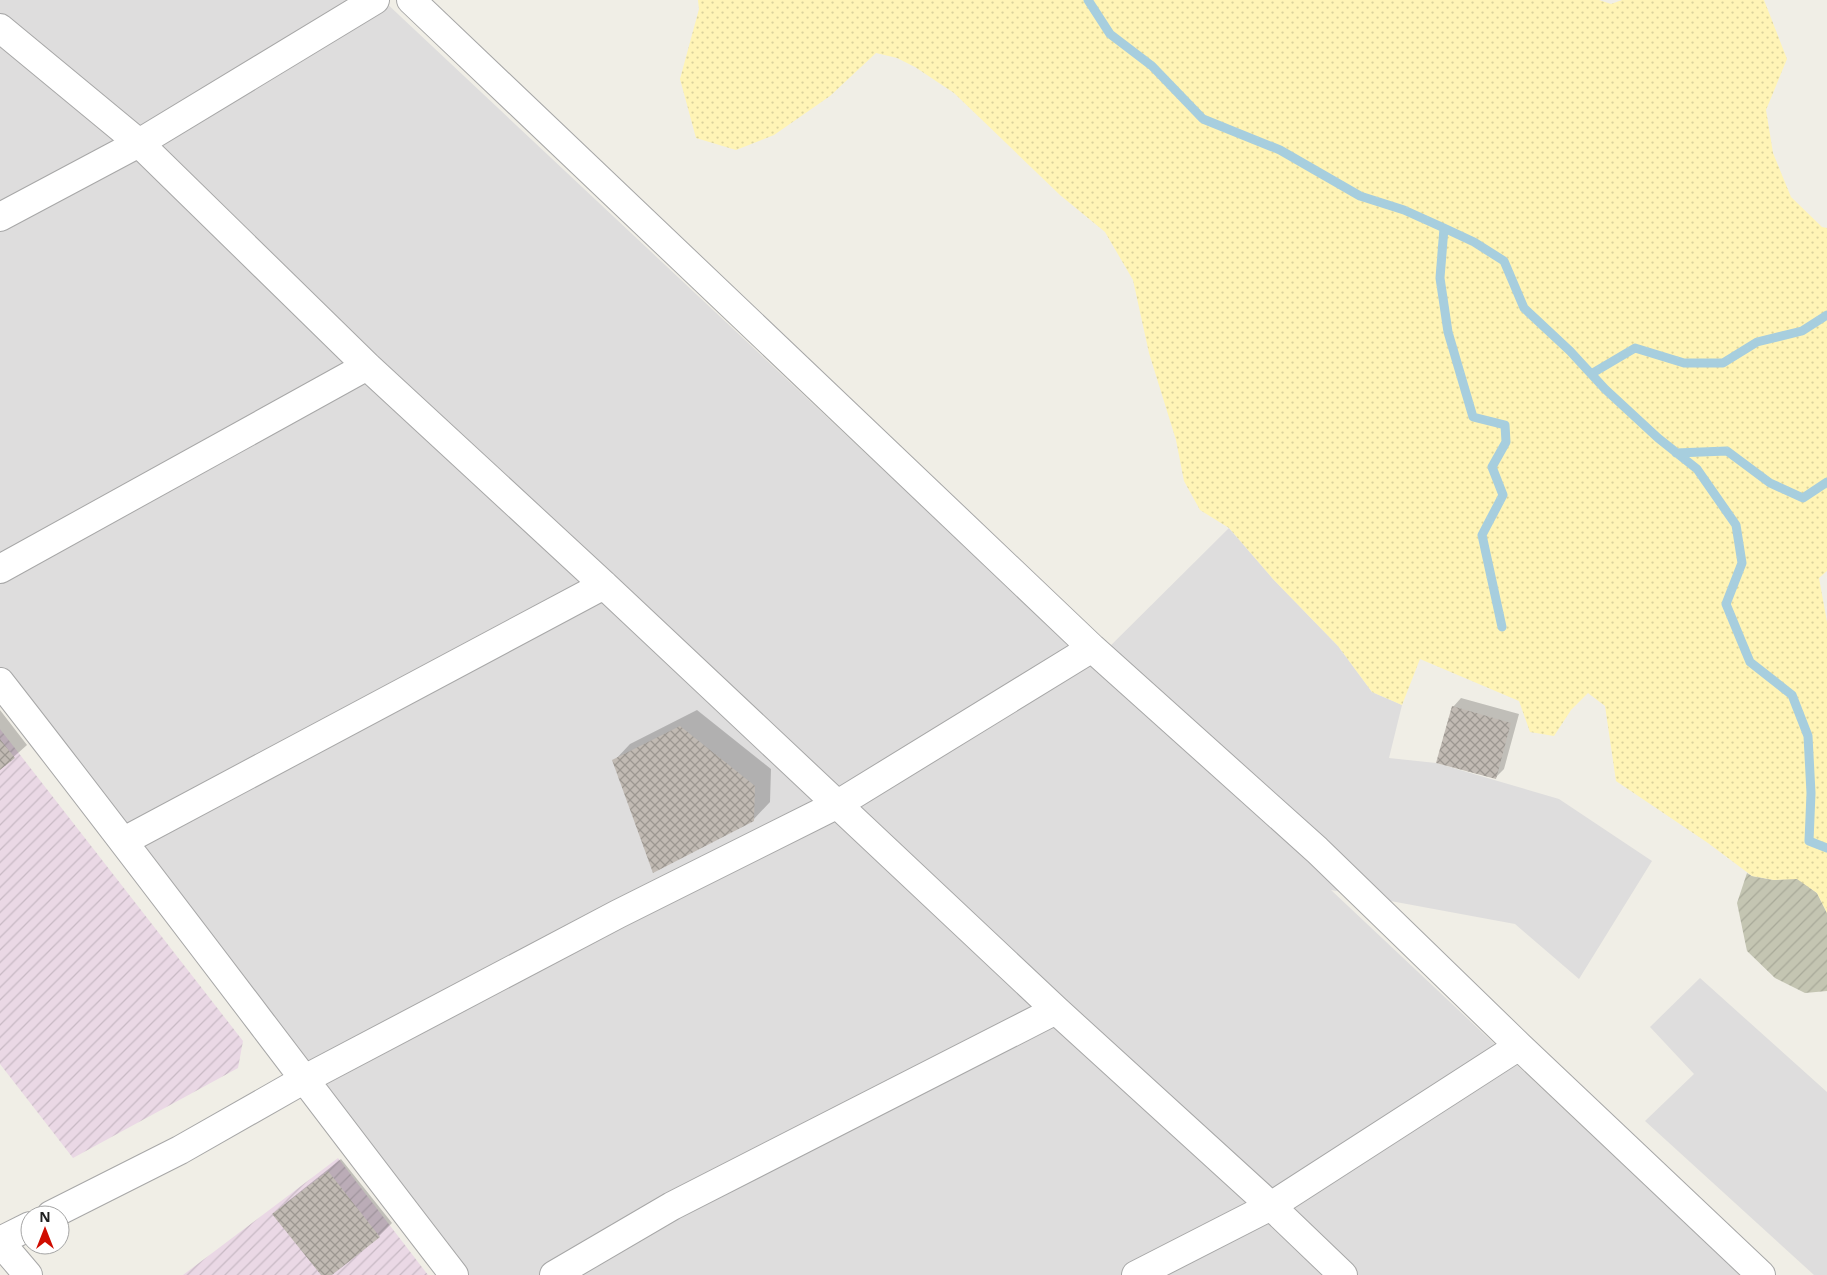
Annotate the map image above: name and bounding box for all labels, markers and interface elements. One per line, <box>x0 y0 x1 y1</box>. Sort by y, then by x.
north arrow <box>20 1205 70 1255</box>
text: N <box>39 1207 51 1226</box>

